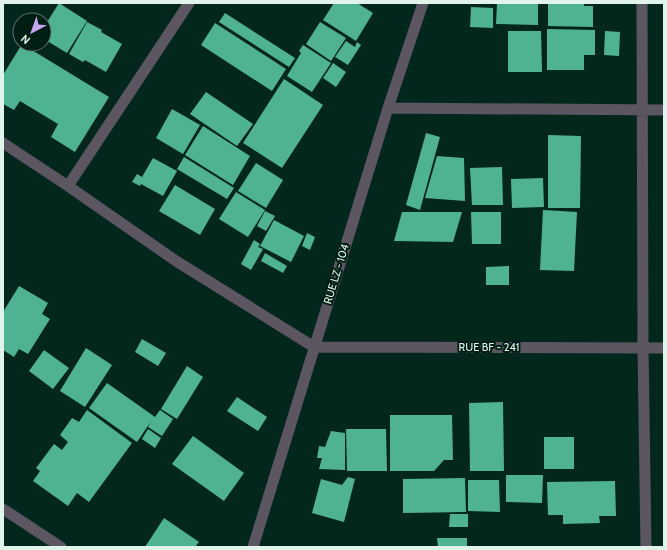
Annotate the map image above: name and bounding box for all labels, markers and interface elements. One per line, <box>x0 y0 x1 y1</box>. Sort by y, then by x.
north arrow <box>12 12 52 52</box>
text: N <box>18 32 33 47</box>
street label: RUE LZ - 104 <box>320 242 352 306</box>
street label: RUE BF - 241 <box>459 340 519 354</box>

